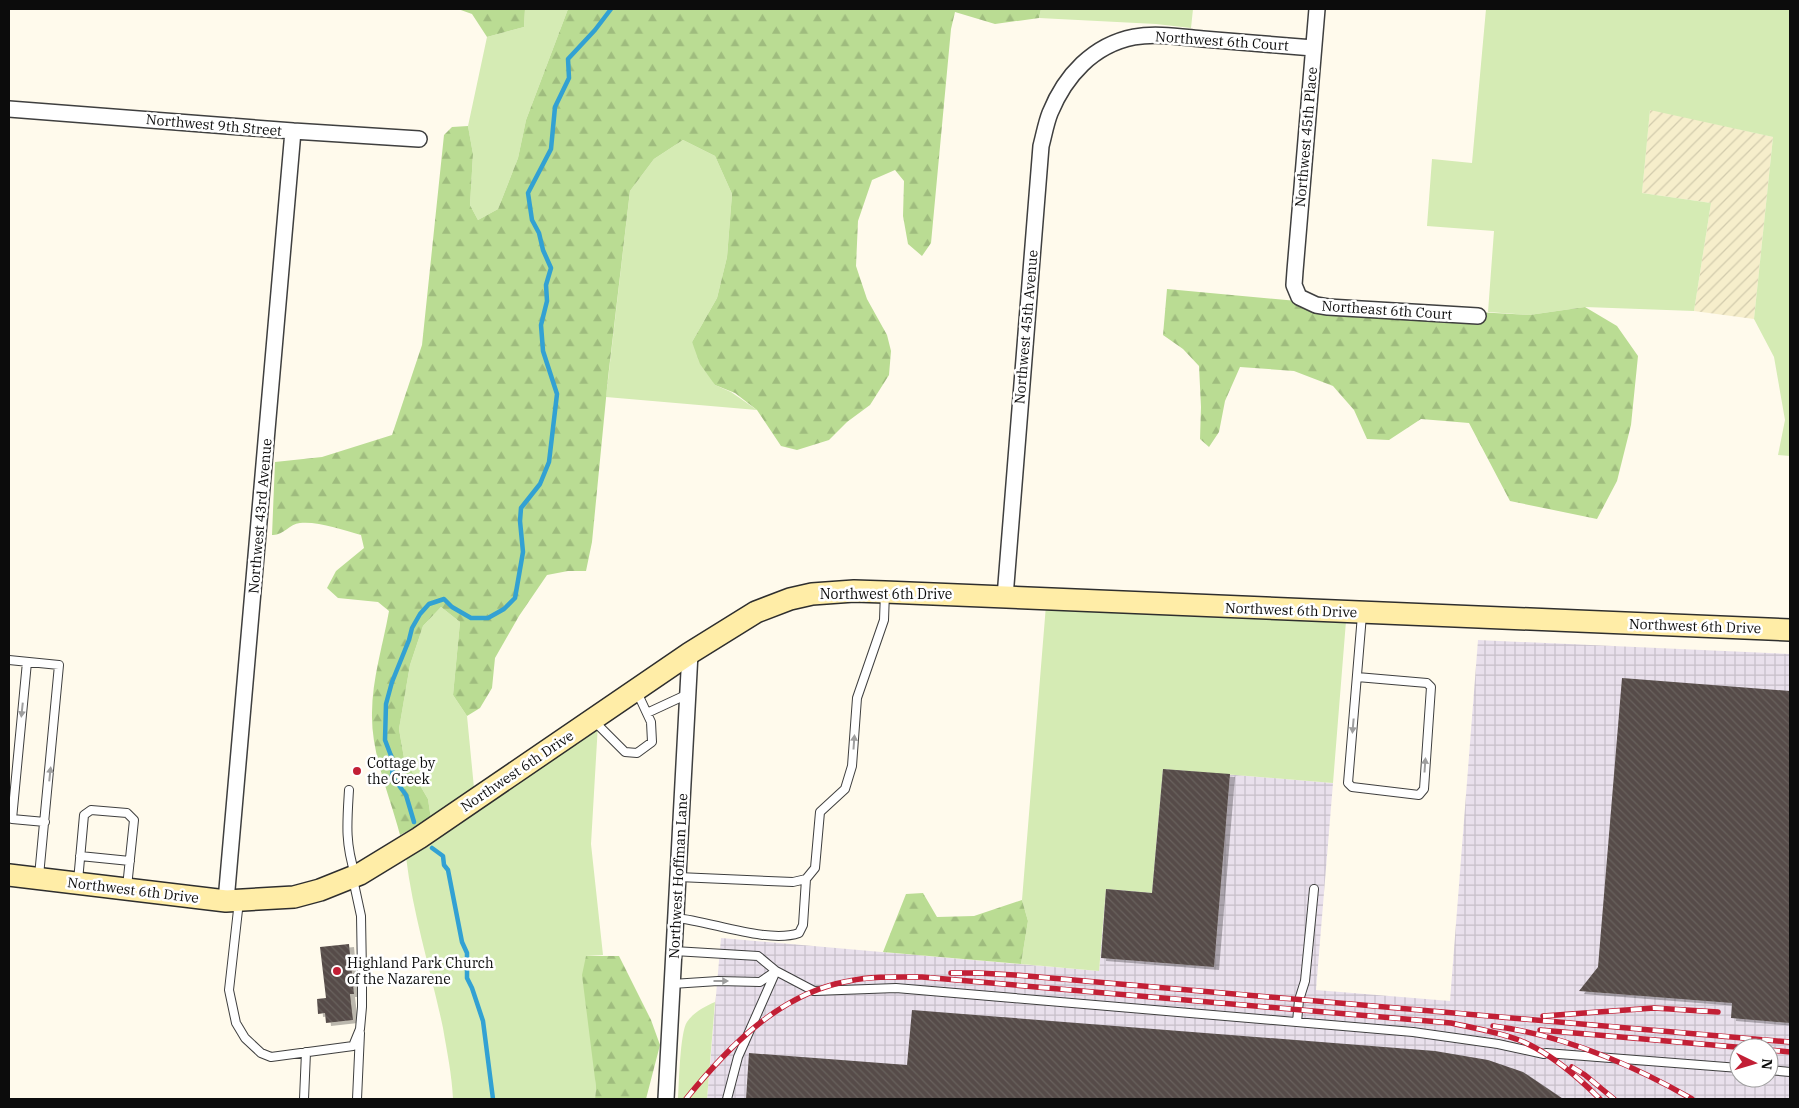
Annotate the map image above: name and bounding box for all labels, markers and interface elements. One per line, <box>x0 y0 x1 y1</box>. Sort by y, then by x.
street label: Northwest 6th Court <box>1155 27 1289 55</box>
street label: Northwest 45th Place <box>1291 66 1321 208</box>
street label: Northwest 9th Street <box>145 110 283 140</box>
street label: Northwest 45th Avenue <box>1010 249 1042 405</box>
street label: Northeast 6th Court <box>1321 296 1453 324</box>
street label: Northwest 43rd Avenue <box>244 438 276 594</box>
street label: Northwest 6th Drive <box>820 585 952 603</box>
street label: Northwest 6th Drive <box>1224 599 1358 621</box>
street label: Northwest 6th Drive <box>1628 615 1762 637</box>
one-way arrow <box>18 703 26 719</box>
one-way arrow <box>1349 718 1357 734</box>
street label: Northwest 6th Drive <box>457 727 577 815</box>
one-way arrow <box>850 734 858 750</box>
place label: Cottage by the Creek <box>367 754 436 788</box>
one-way arrow <box>1422 756 1430 772</box>
one-way arrow <box>46 765 54 781</box>
marker: Cottage by the Creek <box>351 765 363 777</box>
street label: Northwest Hoffman Lane <box>665 793 691 959</box>
street label: Northwest 6th Drive <box>66 873 200 907</box>
place label: Highland Park Church of the Nazarene <box>347 954 494 988</box>
marker: Highland Park Church of the Nazarene <box>331 965 343 977</box>
one-way arrow <box>713 977 729 985</box>
north arrow <box>1729 1038 1779 1088</box>
text: N <box>1758 1058 1776 1070</box>

